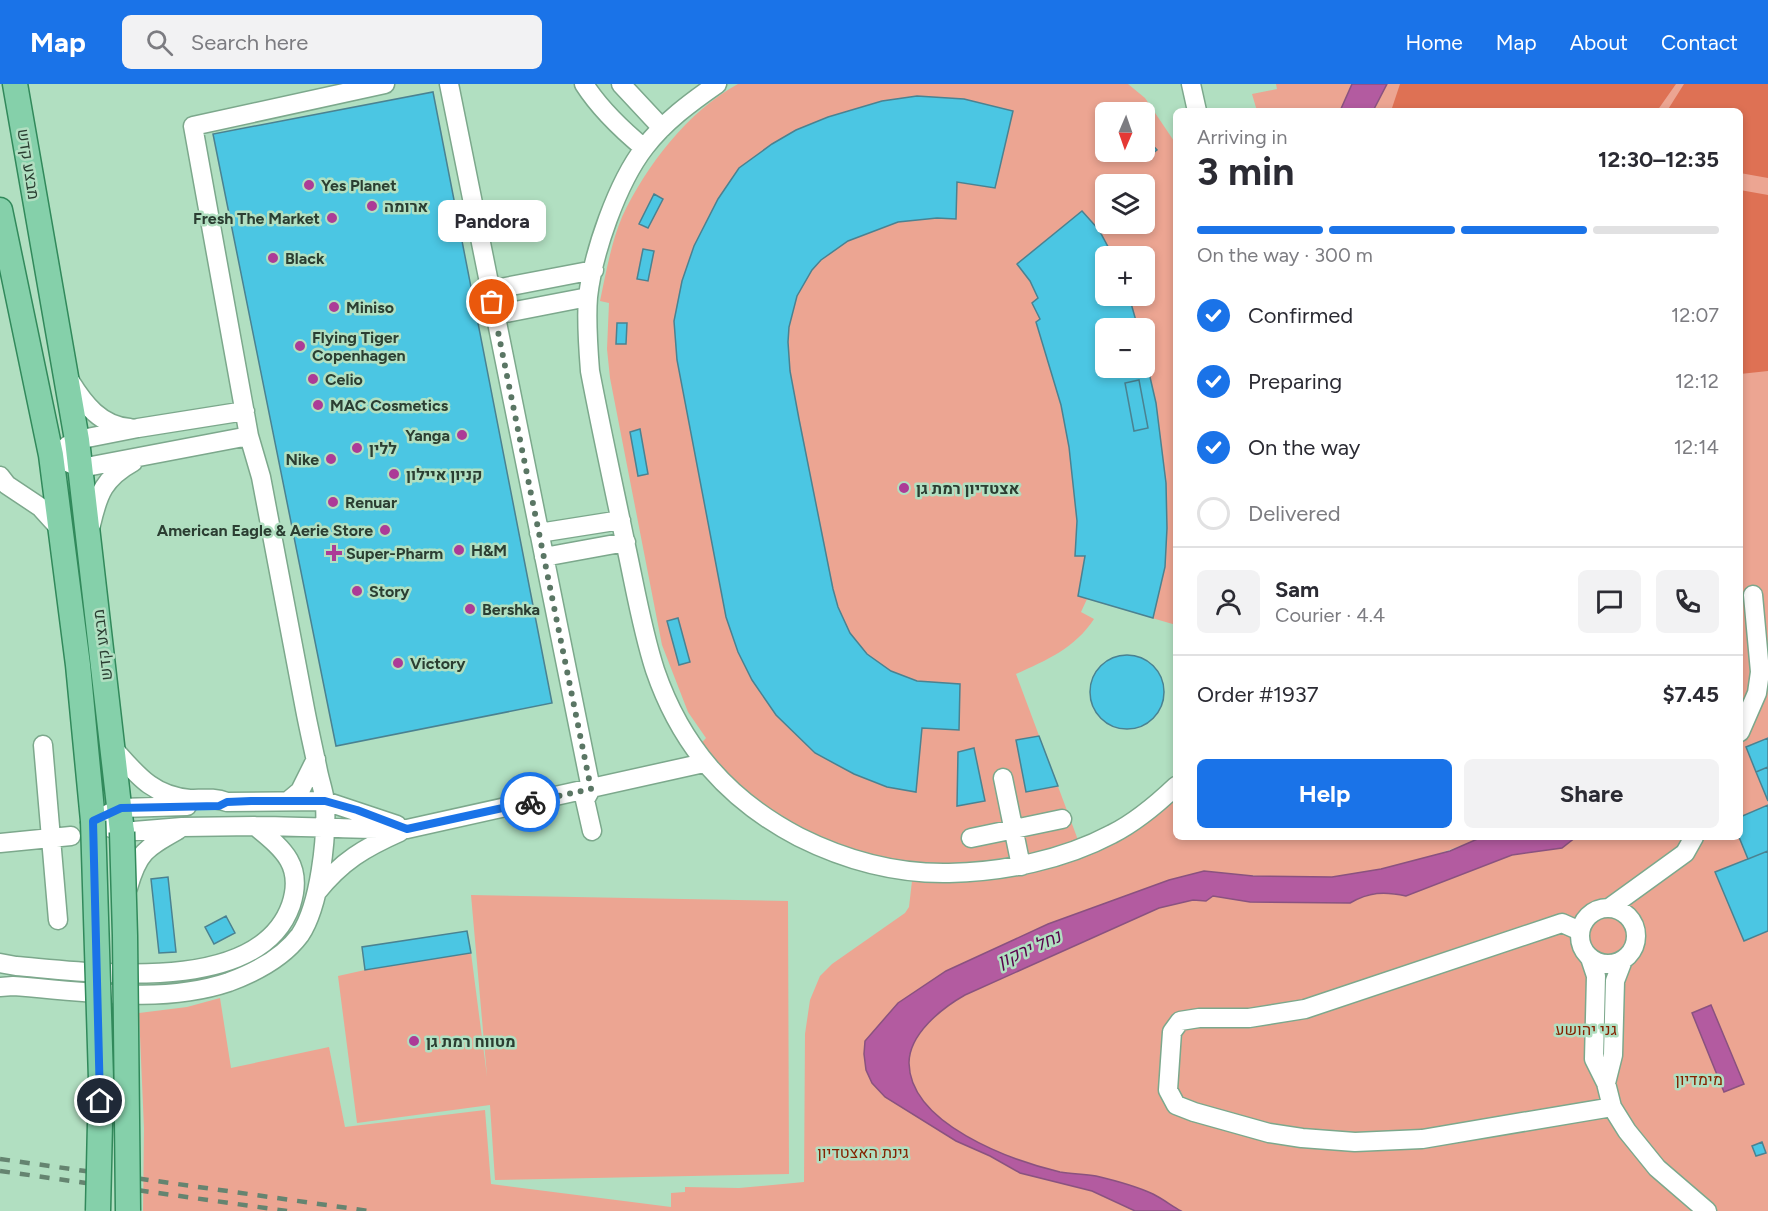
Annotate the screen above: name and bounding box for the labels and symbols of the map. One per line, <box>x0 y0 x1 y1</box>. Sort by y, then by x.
north arrow <box>1095 102 1155 162</box>
street label: מבצע קדש <box>14 127 43 201</box>
place label: Yes Planet <box>321 176 397 195</box>
marker: Yes Planet <box>302 178 316 192</box>
place label: ארומה <box>384 197 429 216</box>
marker: ארומה <box>365 199 379 213</box>
callout: Pandora <box>438 200 546 242</box>
place label: Fresh The Market <box>193 209 320 228</box>
marker: Fresh The Market <box>325 211 339 225</box>
place label: Black <box>285 249 325 268</box>
marker: Black <box>266 251 280 265</box>
pin <box>466 276 517 327</box>
place label: Miniso <box>346 298 394 317</box>
marker: Miniso <box>327 300 341 314</box>
place label: Flying Tiger Copenhagen <box>312 328 406 365</box>
marker: Flying Tiger Copenhagen <box>293 339 307 353</box>
place label: Celio <box>325 370 363 389</box>
marker: Celio <box>306 372 320 386</box>
place label: MAC Cosmetics <box>330 396 449 415</box>
marker: MAC Cosmetics <box>311 398 325 412</box>
place label: Yanga <box>405 426 450 445</box>
marker: Yanga <box>455 428 469 442</box>
place label: ללין <box>369 439 397 458</box>
marker: ללין <box>350 441 364 455</box>
place label: Nike <box>285 450 319 469</box>
marker: Nike <box>324 452 338 466</box>
place label: קניון איילון <box>406 465 483 484</box>
marker: קניון איילון <box>387 467 401 481</box>
place label: אצטדיון רמת גן <box>916 479 1020 498</box>
marker: אצטדיון רמת גן <box>897 481 911 495</box>
place label: Renuar <box>345 493 397 512</box>
marker: Renuar <box>326 495 340 509</box>
place label: American Eagle & Aerie Store <box>157 521 373 540</box>
marker: American Eagle & Aerie Store <box>378 523 392 537</box>
place label: H&M <box>471 541 507 560</box>
marker: H&M <box>452 543 466 557</box>
place label: Super-Pharm <box>346 544 443 563</box>
marker: Super-Pharm <box>327 546 341 560</box>
place label: Story <box>369 582 410 601</box>
marker: Story <box>350 584 364 598</box>
place label: Bershka <box>482 600 540 619</box>
marker: Bershka <box>463 602 477 616</box>
street label: מבצע קדש <box>89 608 116 682</box>
place label: Victory <box>410 654 466 673</box>
marker: Victory <box>391 656 405 670</box>
courier <box>500 772 560 832</box>
water label: נחל ירקון <box>994 925 1065 973</box>
park label: גני יהושע <box>1555 1020 1617 1039</box>
place label: מטווח רמת גן <box>426 1032 516 1051</box>
marker: מטווח רמת גן <box>407 1034 421 1048</box>
park label: מימדיון <box>1675 1070 1723 1089</box>
pin <box>74 1075 125 1126</box>
park label: גינת האצטדיון <box>817 1143 909 1162</box>

